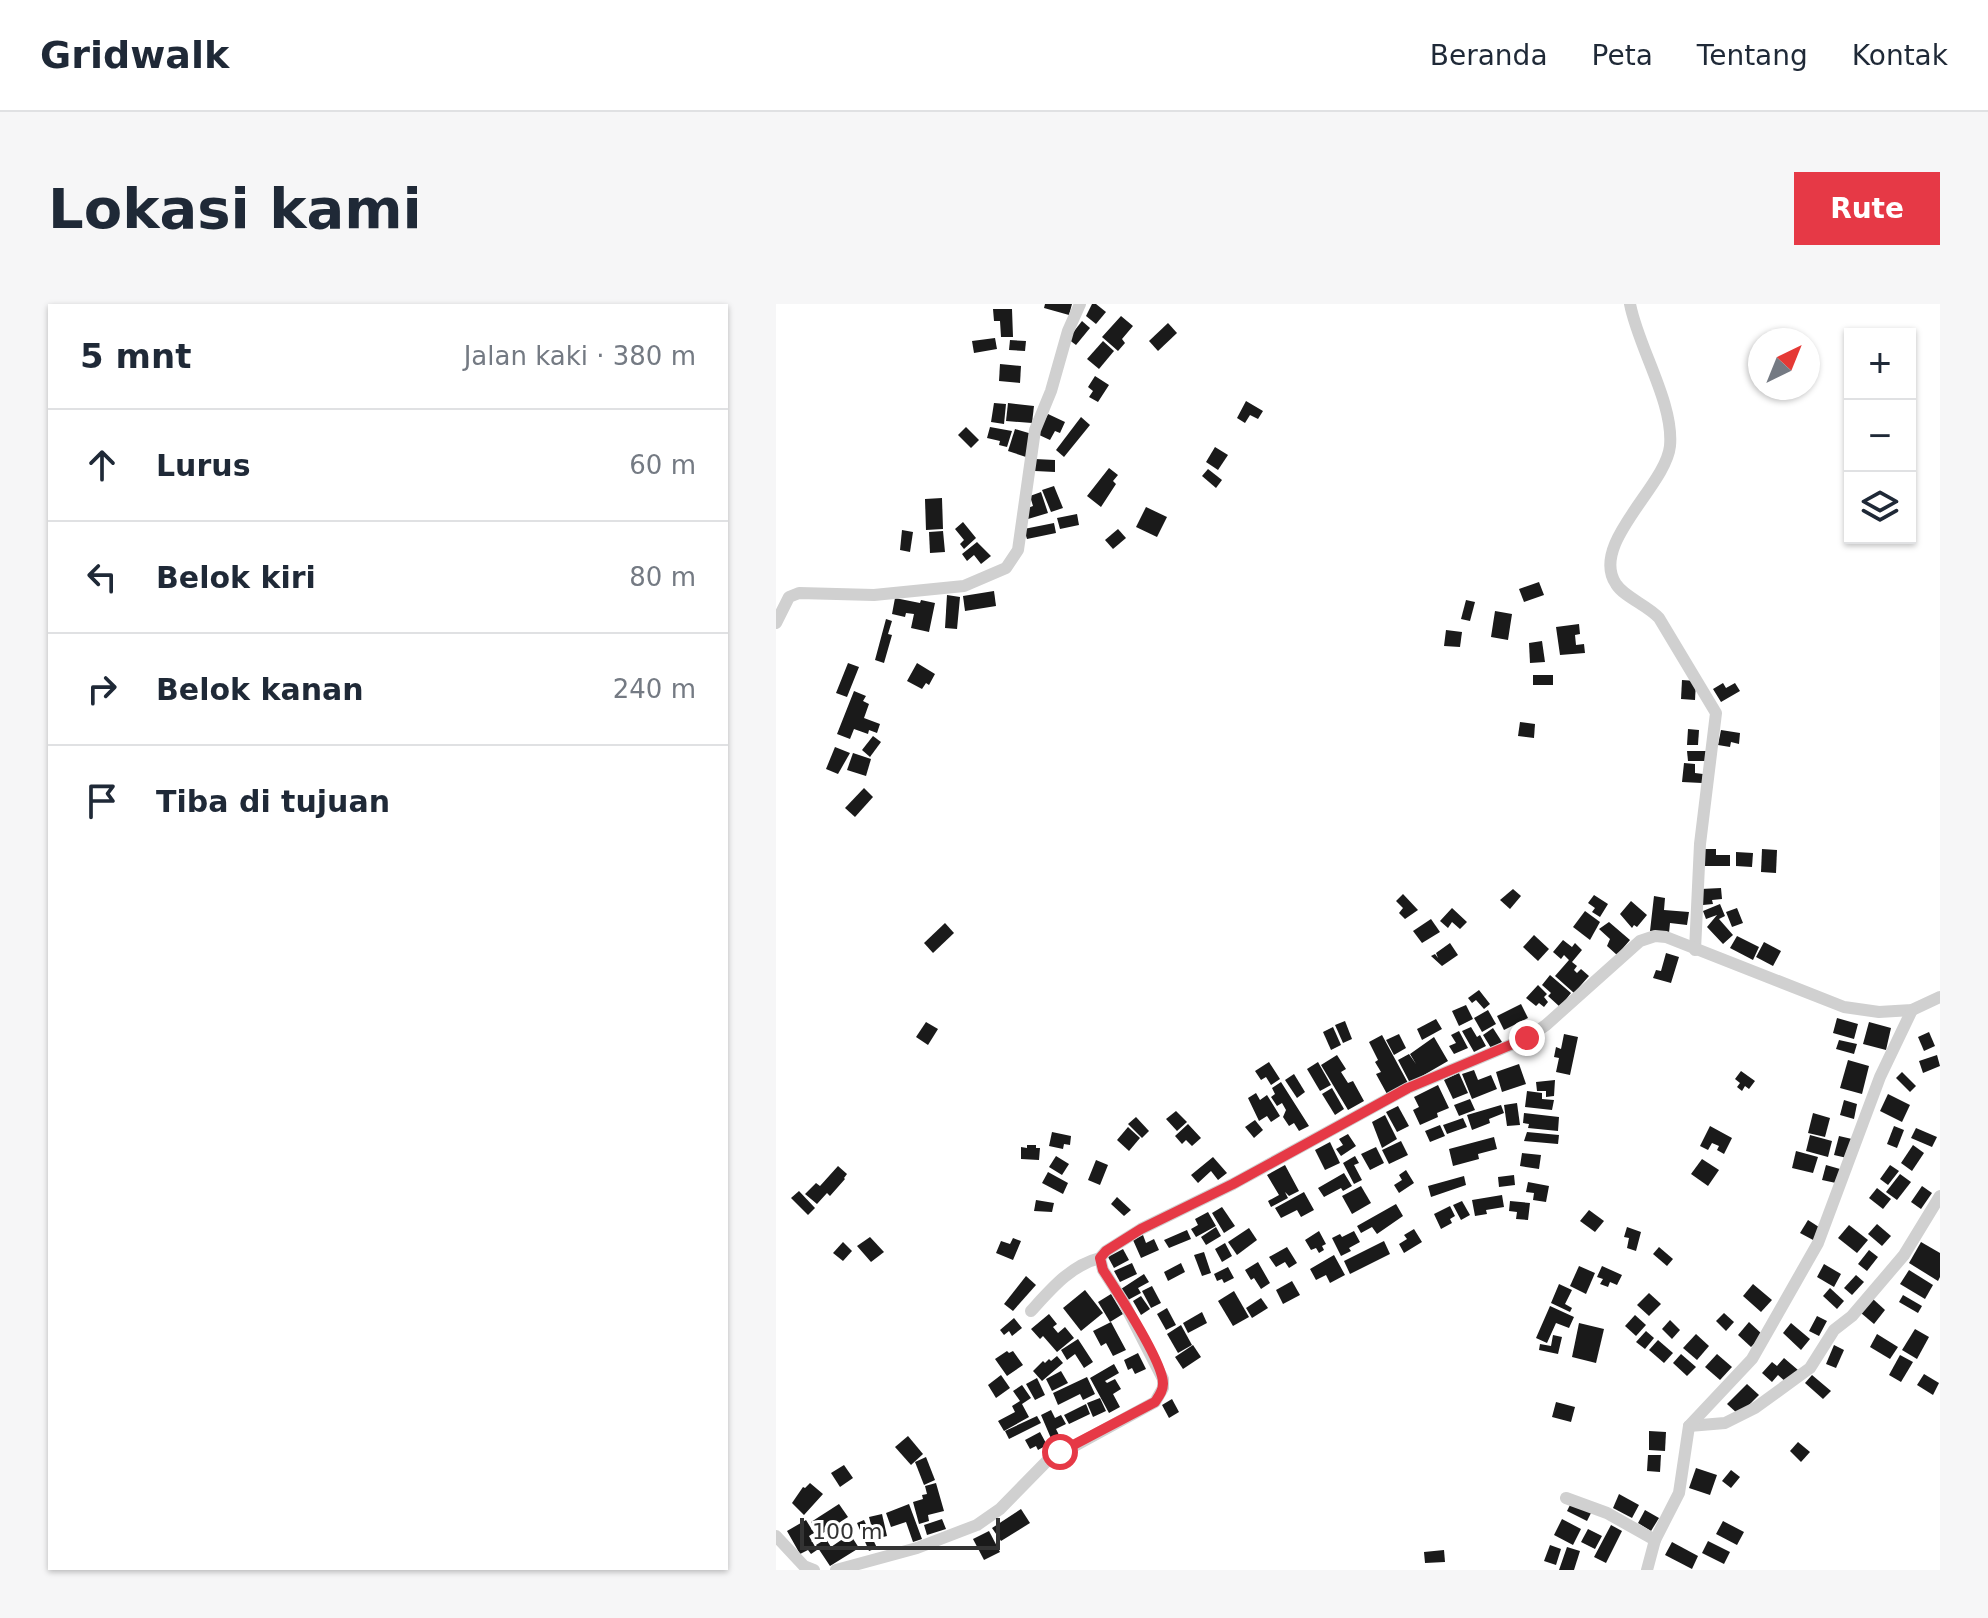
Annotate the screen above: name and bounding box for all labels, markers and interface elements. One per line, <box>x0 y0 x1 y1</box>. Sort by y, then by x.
text: Gridwalk <box>40 33 229 77</box>
text: Beranda <box>1430 39 1548 72</box>
text: Peta <box>1592 39 1653 72</box>
text: Tentang <box>1697 39 1808 72</box>
text: Kontak <box>1852 39 1948 72</box>
button: Rute <box>1794 172 1940 245</box>
text: Lokasi kami <box>48 176 422 241</box>
north arrow <box>1748 328 1820 400</box>
map controls <box>1844 328 1916 544</box>
button: + <box>1844 328 1916 400</box>
text: 5 mnt <box>80 336 191 376</box>
text: Jalan kaki · 380 m <box>464 341 696 371</box>
button: − <box>1844 400 1916 472</box>
icon: ahead <box>80 443 124 487</box>
text: Lurus <box>156 448 250 483</box>
text: 60 m <box>629 450 696 480</box>
button: layers <box>1844 472 1916 544</box>
icon: left <box>80 555 124 599</box>
text: Belok kiri <box>156 560 316 595</box>
text: 80 m <box>629 562 696 592</box>
icon: right <box>80 667 124 711</box>
text: Belok kanan <box>156 672 364 707</box>
text: 240 m <box>613 674 696 704</box>
icon: arrive <box>80 779 124 823</box>
text: Tiba di tujuan <box>156 784 390 819</box>
route end <box>1509 1020 1545 1056</box>
route start <box>1042 1434 1078 1470</box>
scale bar <box>800 1514 1000 1550</box>
text: 100 m <box>812 1519 882 1544</box>

